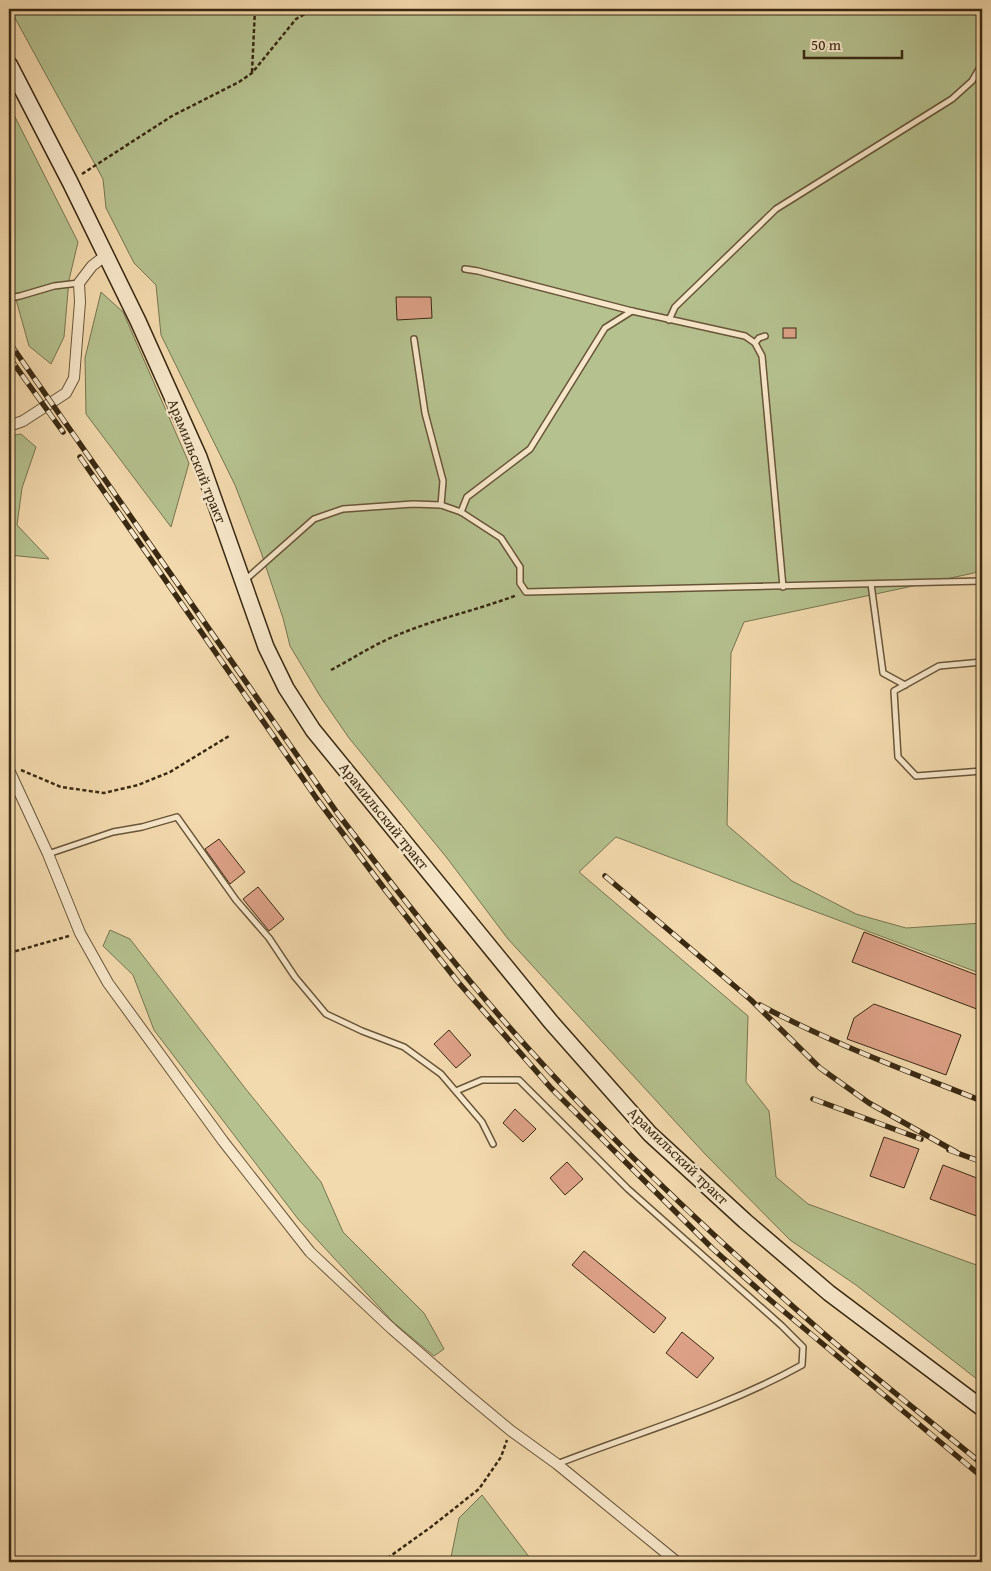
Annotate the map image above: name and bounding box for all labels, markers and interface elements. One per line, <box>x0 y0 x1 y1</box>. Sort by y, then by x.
scale bar <box>804 28 901 60</box>
text: 50 m <box>811 34 842 55</box>
street label: Арамильский тракт <box>163 395 232 527</box>
street label: Арамильский тракт <box>335 758 435 874</box>
street label: Арамильский тракт <box>623 1102 734 1210</box>

